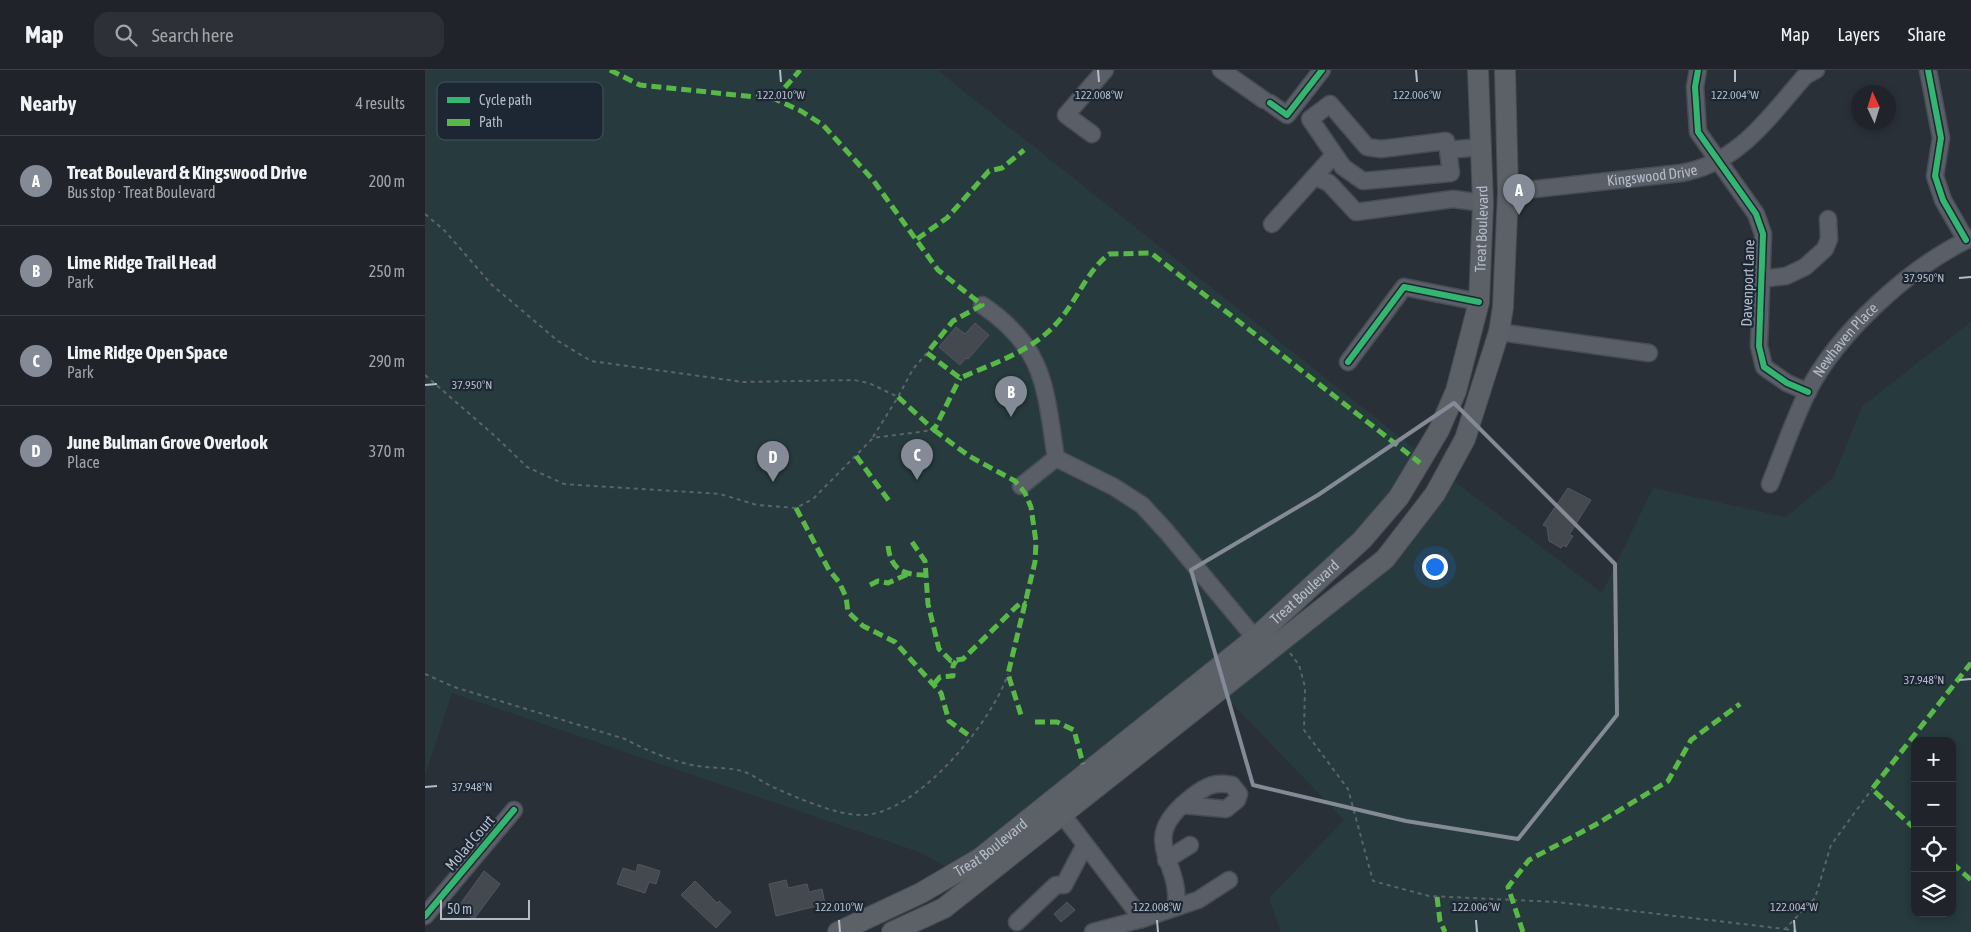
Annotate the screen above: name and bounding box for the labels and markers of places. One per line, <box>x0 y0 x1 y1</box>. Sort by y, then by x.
pin: A <box>1503 174 1535 215</box>
pin: B <box>995 376 1027 417</box>
pin: C <box>901 439 933 480</box>
pin: D <box>757 441 789 482</box>

